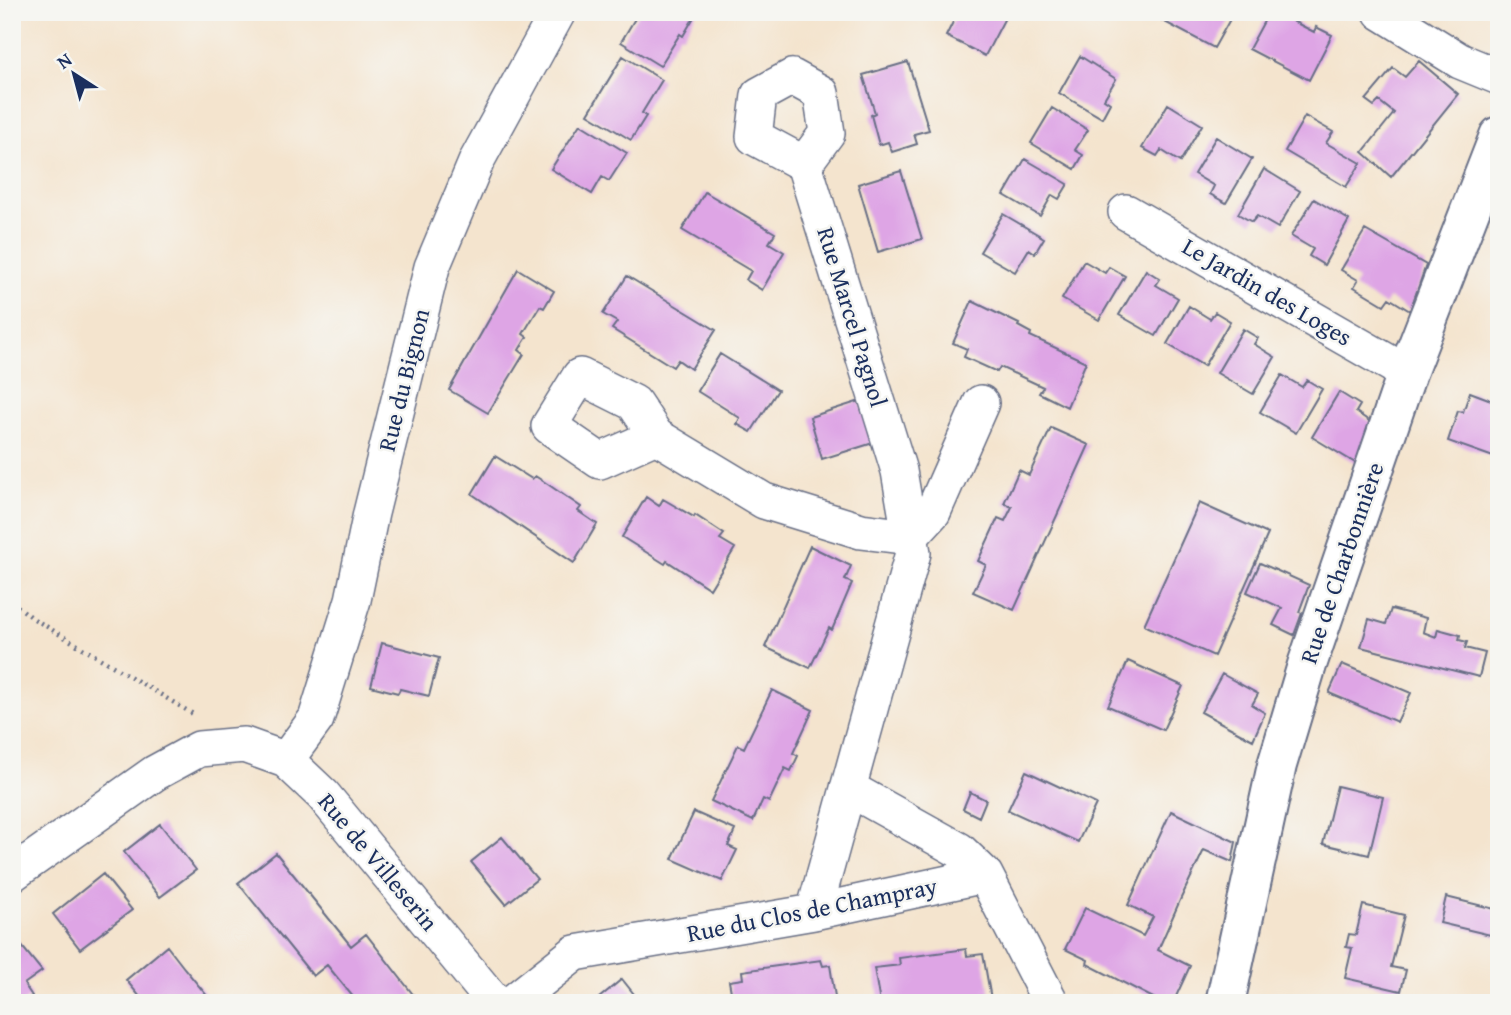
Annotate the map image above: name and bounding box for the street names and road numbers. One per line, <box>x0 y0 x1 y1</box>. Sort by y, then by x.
street label: Rue Marcel Pagnol <box>808 223 897 411</box>
street label: Le Jardin des Loges <box>1176 229 1359 354</box>
street label: Rue du Bignon <box>369 304 438 455</box>
street label: Rue de Charbonnière <box>1291 457 1392 668</box>
street label: Rue de Villeserin <box>310 785 447 939</box>
street label: Rue du Clos de Champray <box>684 868 940 951</box>

